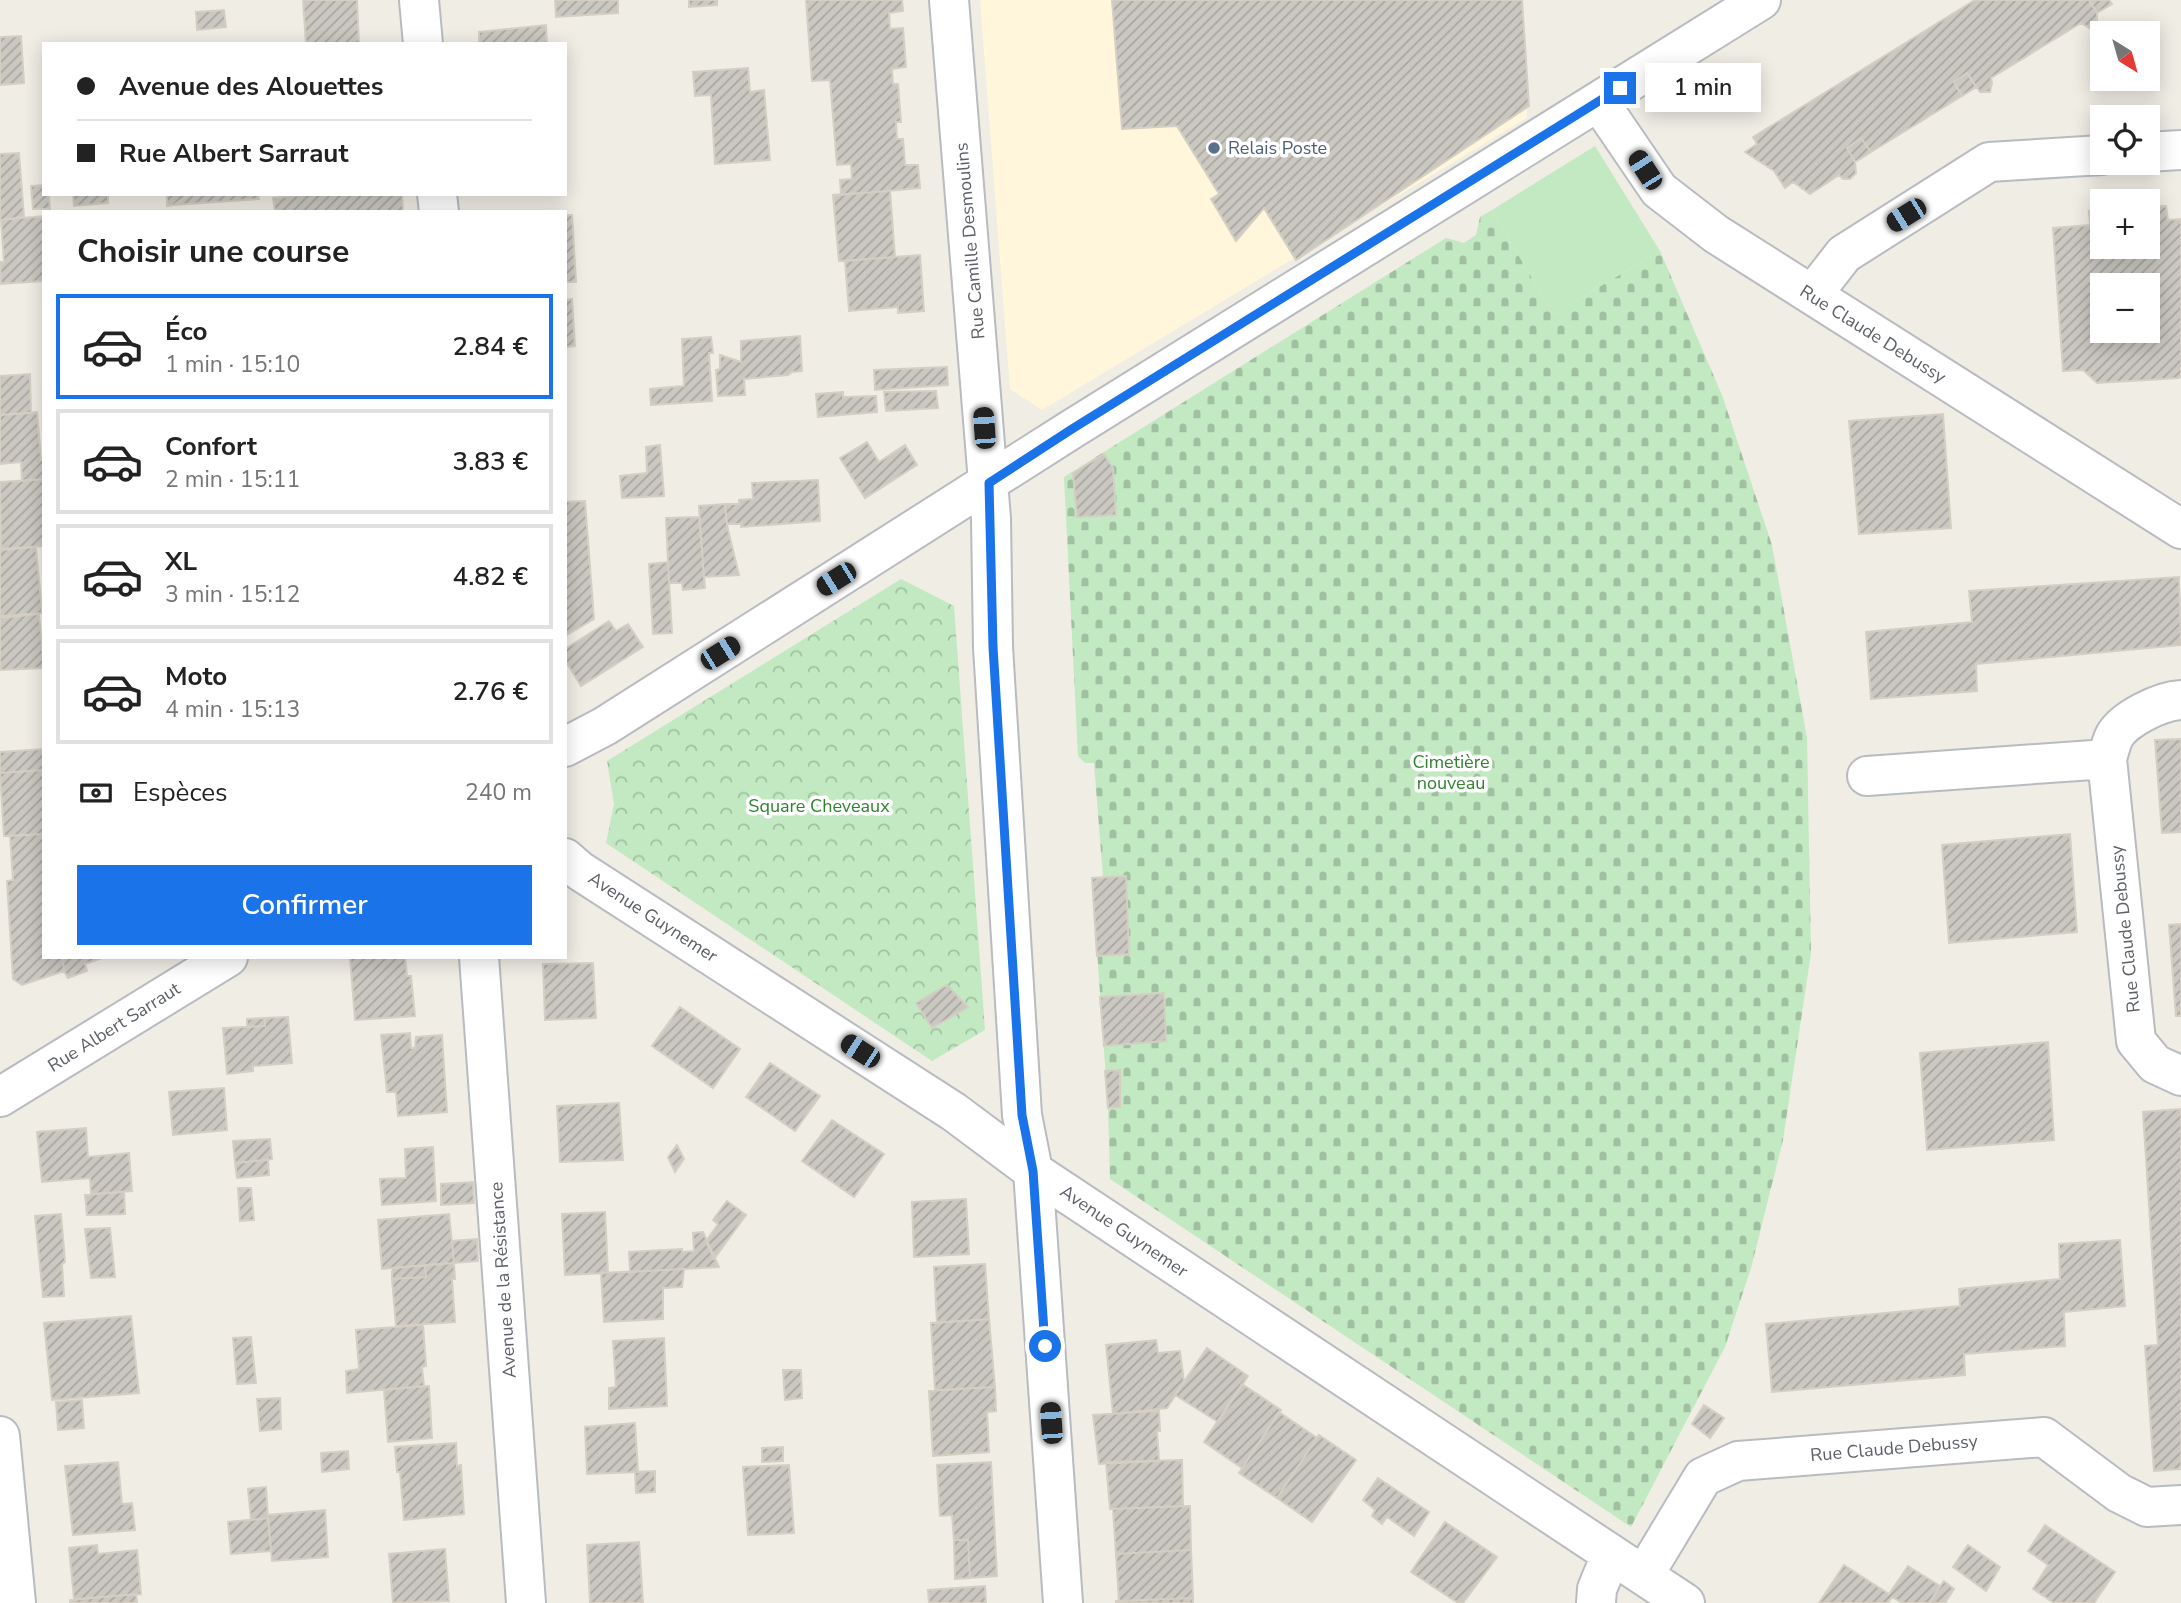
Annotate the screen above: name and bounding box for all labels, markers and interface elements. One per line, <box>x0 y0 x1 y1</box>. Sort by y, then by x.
north arrow <box>2090 21 2160 91</box>
map controls <box>2090 21 2160 343</box>
callout: 1 min <box>1644 64 1760 112</box>
text: Avenue des Alouettes <box>119 69 383 104</box>
route end <box>1604 72 1636 104</box>
text: 1 min <box>1674 72 1732 103</box>
button: locate <box>2090 105 2160 175</box>
text: Rue Albert Sarraut <box>119 136 348 171</box>
place label: Relais Poste <box>1228 136 1327 160</box>
marker: Relais Poste <box>1206 140 1222 156</box>
street label: Rue Camille Desmoulins <box>949 142 991 340</box>
car <box>1625 147 1666 193</box>
button: + <box>2090 189 2160 259</box>
car <box>1883 195 1930 235</box>
text: Choisir une course <box>77 230 349 273</box>
button: − <box>2090 273 2160 343</box>
street label: Rue Claude Debussy <box>1795 279 1951 389</box>
text: Éco <box>165 314 207 349</box>
icon: car <box>81 315 144 378</box>
text: 2.84 € <box>453 329 528 364</box>
text: 1 min · 15:10 <box>165 349 300 380</box>
car <box>973 406 996 450</box>
text: Confort <box>165 429 257 464</box>
icon: car <box>81 430 144 493</box>
text: 3.83 € <box>453 444 528 479</box>
text: 2 min · 15:11 <box>165 464 300 495</box>
text: XL <box>165 544 197 579</box>
icon: car <box>81 545 144 608</box>
text: 4.82 € <box>453 559 528 594</box>
car <box>813 559 860 599</box>
text: 3 min · 15:12 <box>165 579 300 610</box>
car <box>697 633 744 673</box>
text: Moto <box>165 659 227 694</box>
icon: car <box>81 660 144 723</box>
text: 2.76 € <box>453 674 528 709</box>
text: 4 min · 15:13 <box>165 694 300 725</box>
park label: Cimetière nouveau <box>1412 750 1490 795</box>
icon: cash <box>77 774 115 812</box>
text: Espèces <box>133 775 228 810</box>
text: 240 m <box>465 777 532 808</box>
park label: Square Cheveaux <box>748 794 890 818</box>
street label: Rue Claude Debussy <box>2104 843 2146 1014</box>
button: Confirmer <box>77 865 532 945</box>
street label: Avenue Guynemer <box>584 866 723 968</box>
street label: Rue Albert Sarraut <box>43 976 185 1077</box>
car <box>837 1031 884 1071</box>
street label: Avenue Guynemer <box>1055 1179 1193 1283</box>
street label: Avenue de la Résistance <box>484 1181 522 1379</box>
route start <box>1029 1330 1061 1362</box>
car <box>1040 1401 1063 1445</box>
street label: Rue Claude Debussy <box>1809 1429 1979 1467</box>

